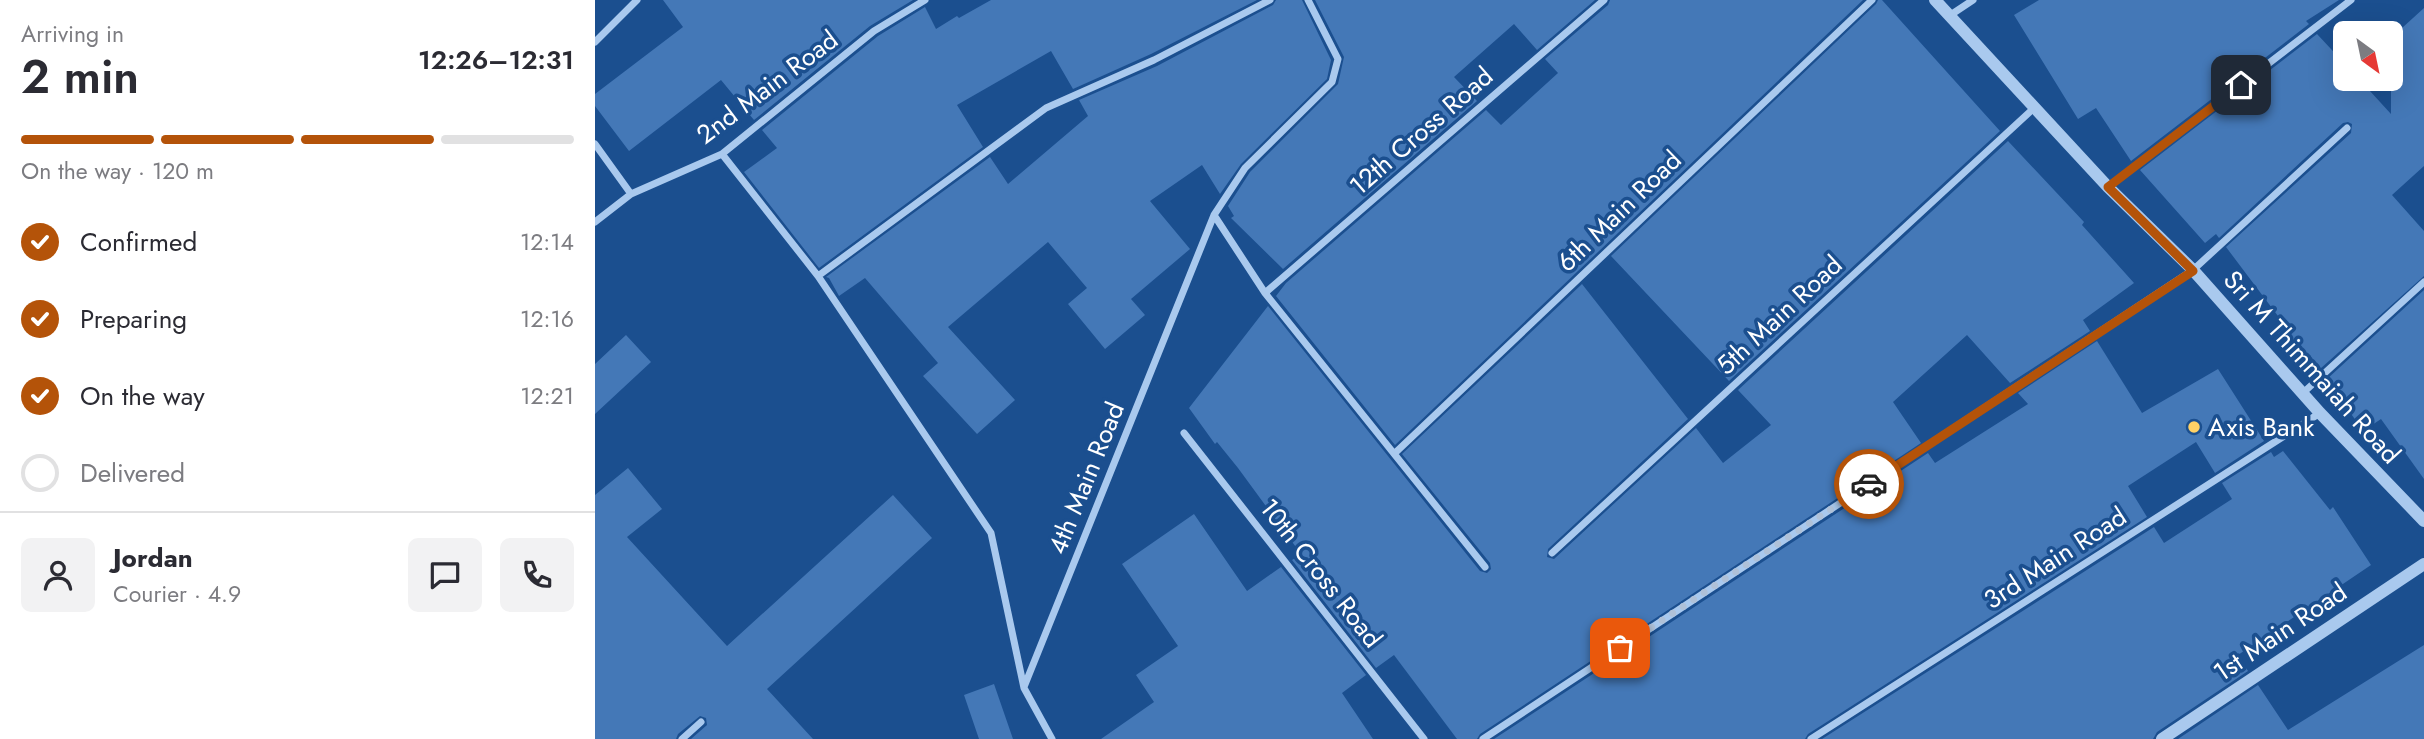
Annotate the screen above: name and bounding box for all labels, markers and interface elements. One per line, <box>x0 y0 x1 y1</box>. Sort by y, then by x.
text: Arriving in <box>21 17 124 51</box>
street label: 2nd Main Road <box>688 21 846 153</box>
north arrow <box>2333 21 2403 91</box>
map controls <box>2333 21 2403 91</box>
text: 12:26–12:31 <box>418 41 574 79</box>
text: 2 min <box>21 44 139 110</box>
pin <box>2211 55 2271 115</box>
street label: 12th Cross Road <box>1341 58 1501 204</box>
icon: home <box>2222 66 2260 104</box>
street label: 6th Main Road <box>1548 142 1690 280</box>
text: On the way · 120 m <box>21 154 214 188</box>
icon: check <box>21 223 59 261</box>
text: Confirmed <box>80 223 197 261</box>
text: 12:14 <box>520 225 574 259</box>
street label: 5th Main Road <box>1707 246 1851 384</box>
street label: Sri M Thimmaiah Road <box>2215 262 2409 472</box>
icon: check <box>21 300 59 338</box>
text: Preparing <box>80 300 187 338</box>
text: 12:16 <box>520 302 574 336</box>
icon: check <box>21 377 59 415</box>
text: On the way <box>80 377 205 415</box>
text: 12:21 <box>520 379 574 413</box>
street label: 4th Main Road <box>1038 396 1134 560</box>
place label: Axis Bank <box>2208 408 2315 446</box>
marker: Axis Bank <box>2186 419 2202 435</box>
courier <box>1834 449 1904 519</box>
text: Delivered <box>80 454 185 492</box>
icon: car <box>1850 465 1888 503</box>
street label: 10th Cross Road <box>1251 490 1391 656</box>
street label: 3rd Main Road <box>1976 498 2134 618</box>
button: person <box>21 538 95 612</box>
button: chat <box>408 538 482 612</box>
button: phone <box>500 538 574 612</box>
text: Jordan <box>113 539 193 577</box>
street label: 1st Main Road <box>2206 573 2354 691</box>
text: Courier · 4.9 <box>113 577 241 611</box>
pin <box>1590 618 1650 678</box>
icon: bag <box>1601 629 1639 667</box>

